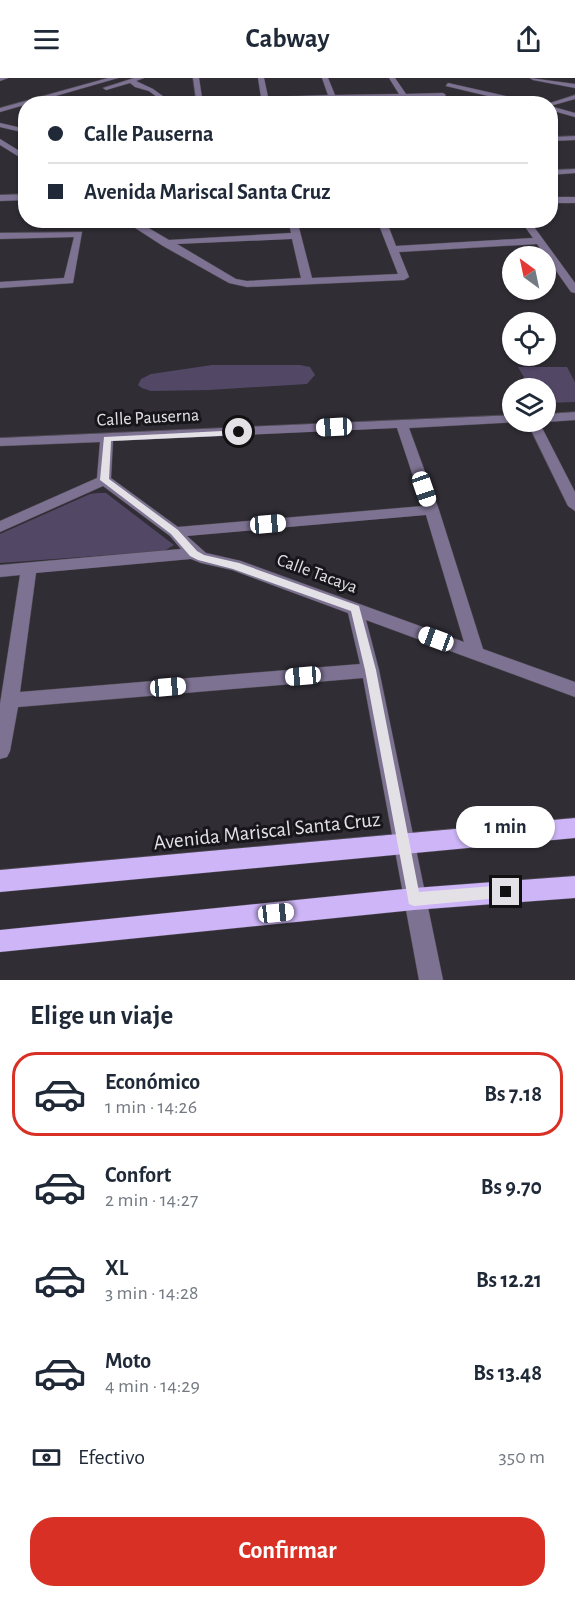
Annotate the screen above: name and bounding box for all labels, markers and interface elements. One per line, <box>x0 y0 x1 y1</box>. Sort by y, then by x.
icon: menu <box>30 23 63 56</box>
icon: share <box>512 23 545 56</box>
text: Cabway <box>245 25 330 52</box>
text: Calle Pauserna <box>84 123 214 145</box>
text: Avenida Mariscal Santa Cruz <box>84 181 331 203</box>
north arrow <box>502 246 556 300</box>
map controls <box>502 246 556 432</box>
button: locate <box>502 312 556 366</box>
button: layers <box>502 378 556 432</box>
street label: Calle Pauserna <box>96 406 200 430</box>
car <box>316 417 352 437</box>
route start <box>225 418 252 445</box>
car <box>410 469 438 509</box>
car <box>249 513 287 535</box>
street label: Calle Tacaya <box>274 551 360 597</box>
car <box>416 624 456 654</box>
car <box>284 665 322 687</box>
car <box>149 676 187 698</box>
callout: 1 min <box>456 805 556 847</box>
street label: Avenida Mariscal Santa Cruz <box>153 809 381 853</box>
text: 1 min <box>484 817 527 837</box>
route end <box>492 878 519 905</box>
car <box>257 902 295 924</box>
text: Elige un viaje <box>30 1002 173 1029</box>
icon: car <box>33 1067 87 1121</box>
text: Económico <box>105 1071 200 1093</box>
text: Bs 7.18 <box>484 1083 542 1105</box>
text: 1 min · 14:26 <box>105 1097 197 1117</box>
icon: car <box>33 1160 87 1214</box>
text: Confort <box>105 1164 171 1186</box>
text: Bs 9.70 <box>481 1176 542 1198</box>
text: 2 min · 14:27 <box>105 1190 198 1210</box>
icon: car <box>33 1253 87 1307</box>
text: XL <box>105 1257 128 1279</box>
text: Bs 12.21 <box>476 1269 542 1291</box>
text: 3 min · 14:28 <box>105 1283 199 1303</box>
icon: car <box>33 1346 87 1400</box>
text: Moto <box>105 1350 151 1372</box>
text: Bs 13.48 <box>473 1362 542 1384</box>
text: 4 min · 14:29 <box>105 1376 200 1396</box>
icon: cash <box>30 1441 63 1474</box>
text: Efectivo <box>78 1446 145 1468</box>
text: 350 m <box>499 1447 545 1467</box>
button: Confirmar <box>30 1517 545 1586</box>

